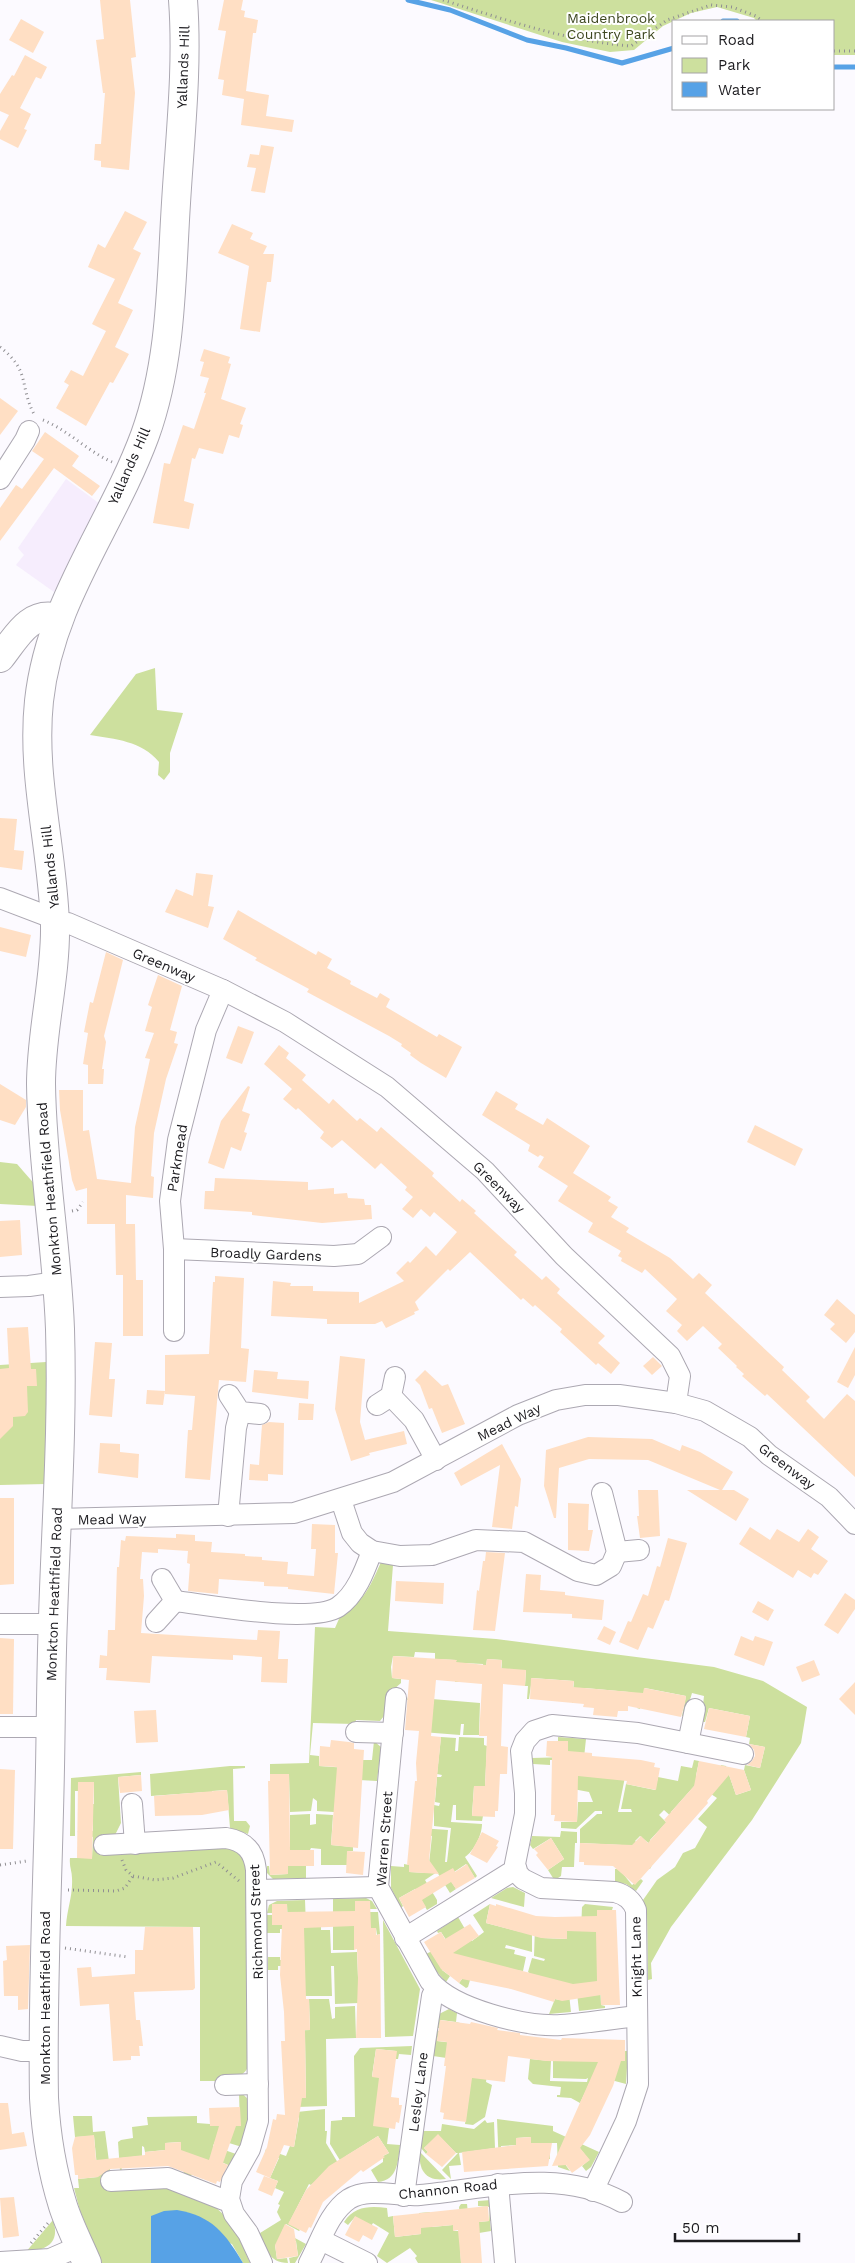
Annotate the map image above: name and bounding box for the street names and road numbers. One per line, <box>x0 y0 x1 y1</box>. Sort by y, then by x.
street label: Yallands Hill <box>174 24 192 109</box>
street label: Yallands Hill <box>105 424 154 507</box>
street label: Yallands Hill <box>38 824 62 909</box>
street label: Greenway <box>130 945 198 986</box>
street label: Monkton Heathfield Road <box>33 1102 65 1276</box>
street label: Parkmead <box>164 1123 190 1193</box>
street label: Greenway <box>470 1158 529 1217</box>
street label: Broadly Gardens <box>210 1244 322 1264</box>
street label: Mead Way <box>475 1399 544 1444</box>
street label: Greenway <box>756 1440 819 1493</box>
street label: Monkton Heathfield Road <box>43 1507 65 1681</box>
street label: Mead Way <box>78 1510 147 1528</box>
street label: Warren Street <box>373 1791 395 1887</box>
street label: Richmond Street <box>246 1864 266 1980</box>
street label: Monkton Heathfield Road <box>37 1911 53 2085</box>
street label: Knight Lane <box>627 1916 645 1998</box>
street label: Lesley Lane <box>405 2051 431 2133</box>
street label: Channon Road <box>398 2176 498 2202</box>

